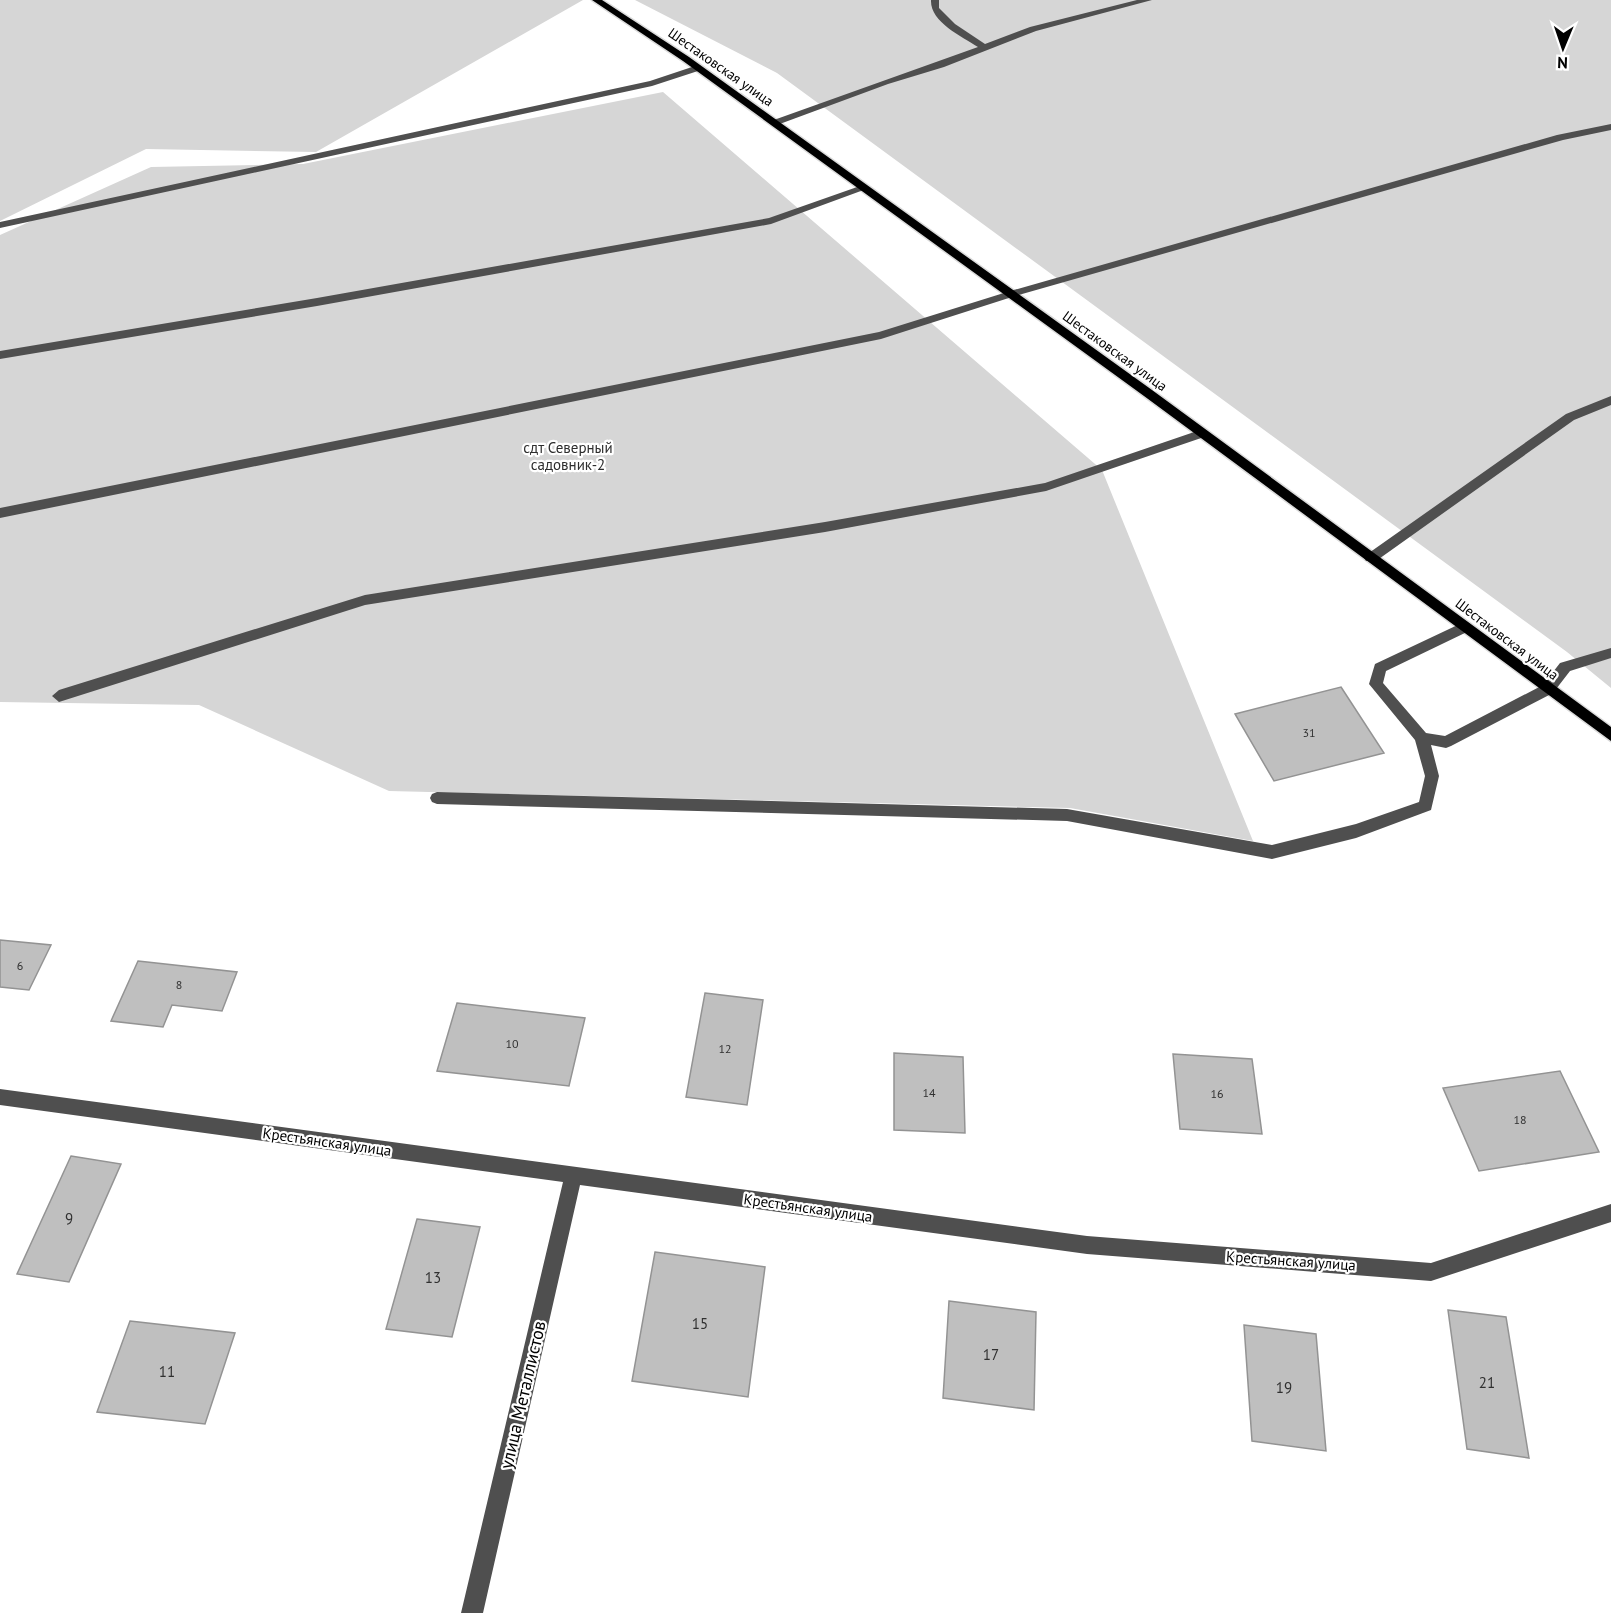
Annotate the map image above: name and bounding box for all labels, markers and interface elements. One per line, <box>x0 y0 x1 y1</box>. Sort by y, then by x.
north arrow <box>1533 18 1593 78</box>
street label: Шестаковская улица <box>665 24 777 110</box>
text: N <box>1557 53 1568 73</box>
street label: Шестаковская улица <box>1059 307 1171 395</box>
park label: сдт Северный садовник-2 <box>523 438 613 474</box>
street label: Шестаковская улица <box>1452 594 1562 684</box>
house number: 31 <box>1302 725 1316 740</box>
house number: 6 <box>17 958 23 973</box>
house number: 8 <box>176 977 182 992</box>
house number: 10 <box>505 1036 519 1051</box>
house number: 12 <box>718 1041 732 1056</box>
house number: 14 <box>922 1085 936 1100</box>
house number: 16 <box>1210 1086 1224 1101</box>
house number: 18 <box>1513 1112 1527 1127</box>
street label: Крестьянская улица <box>261 1123 393 1160</box>
street label: Крестьянская улица <box>742 1189 874 1226</box>
house number: 9 <box>65 1209 73 1228</box>
street label: Крестьянская улица <box>1225 1246 1357 1275</box>
house number: 13 <box>425 1268 441 1287</box>
house number: 15 <box>692 1314 708 1333</box>
street label: улица Металлистов <box>494 1319 551 1471</box>
house number: 17 <box>983 1345 999 1364</box>
house number: 11 <box>159 1362 175 1381</box>
house number: 21 <box>1479 1373 1495 1392</box>
house number: 19 <box>1276 1378 1292 1397</box>

